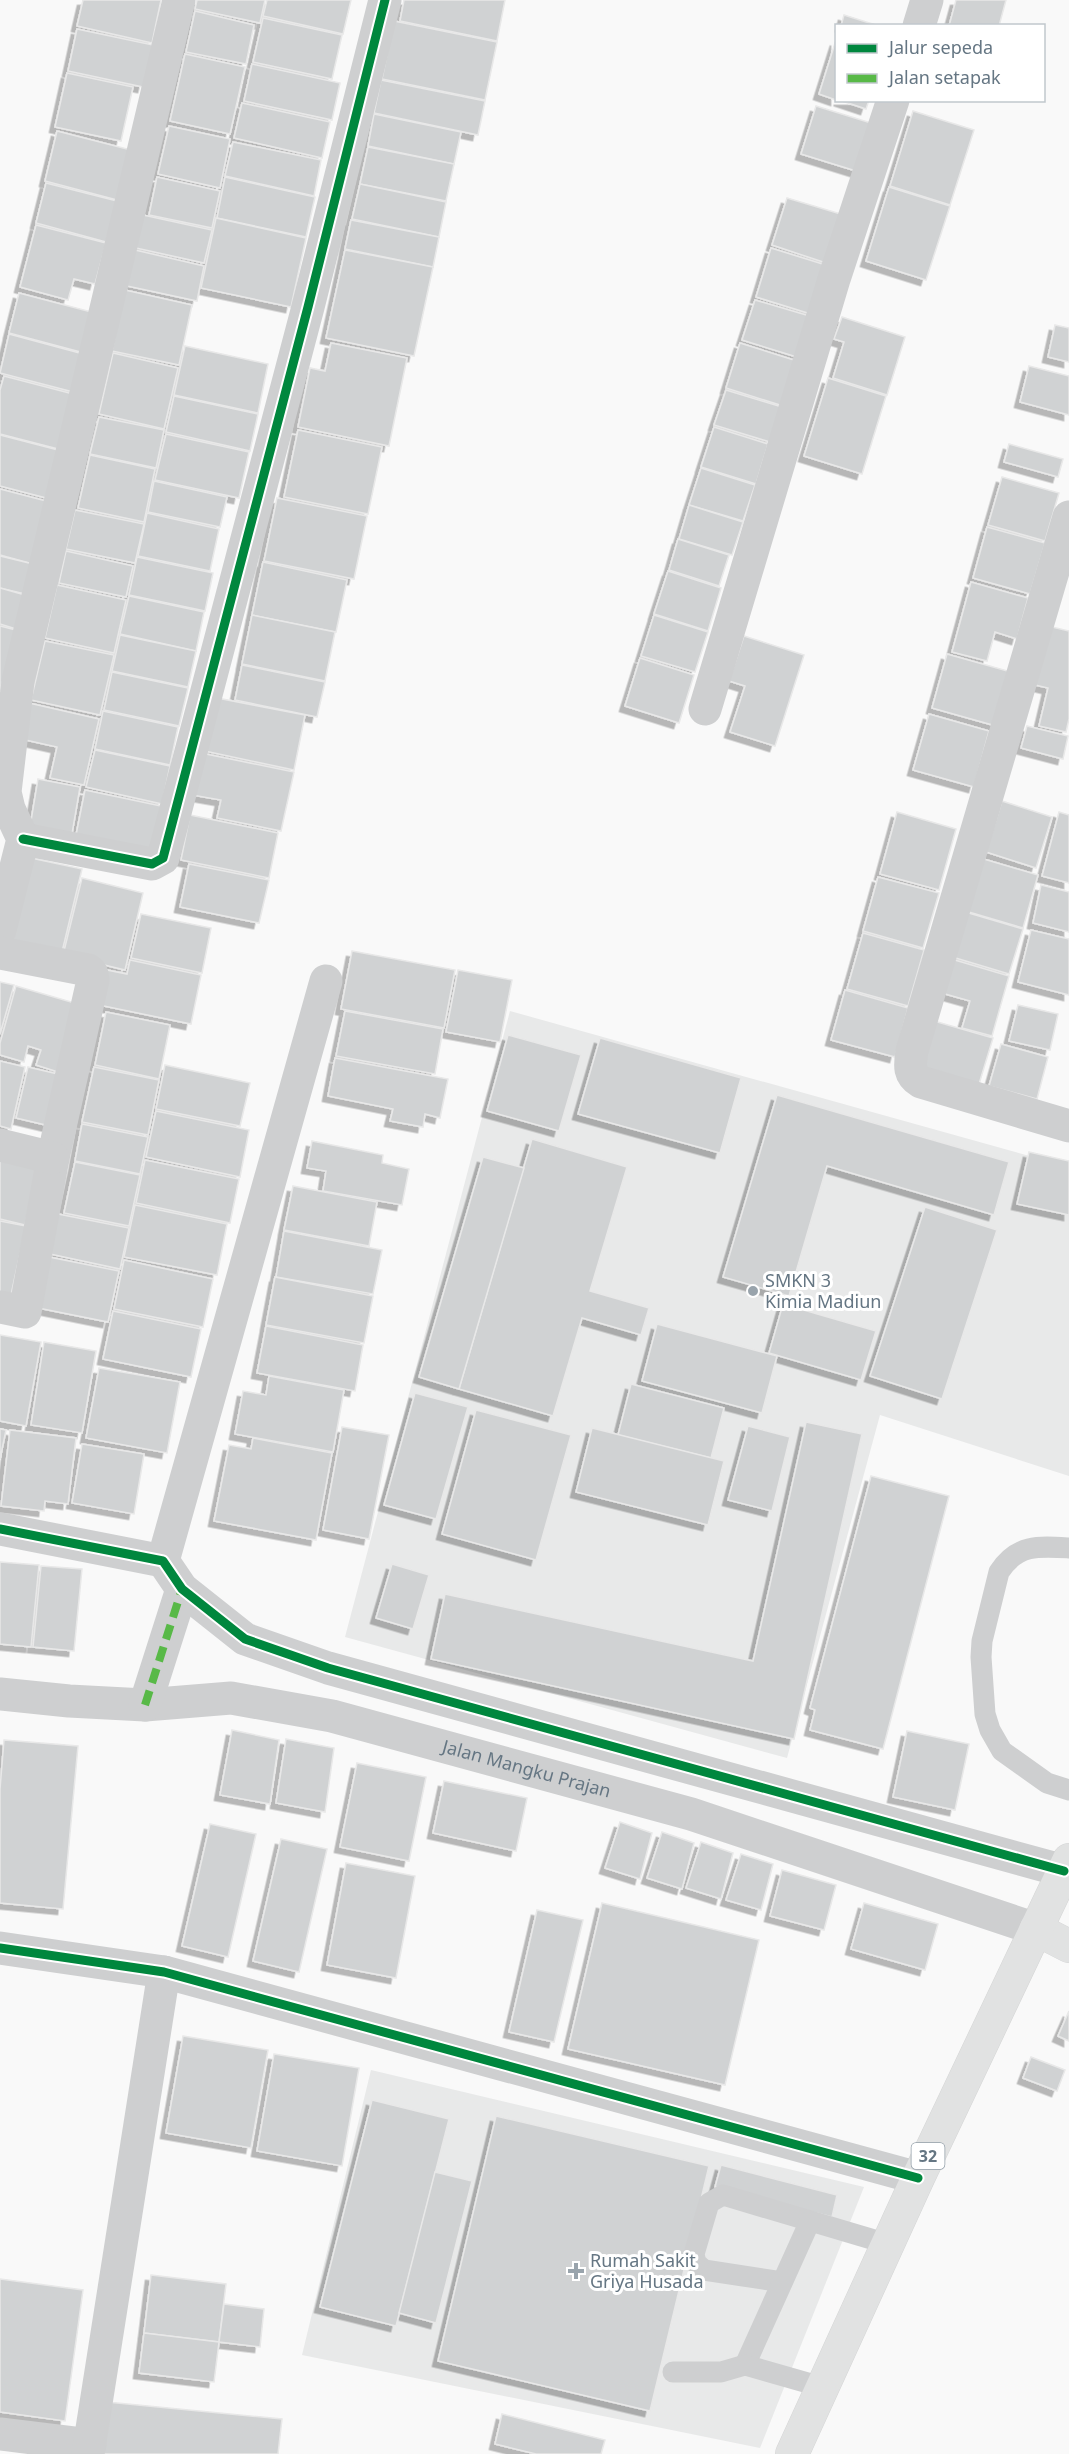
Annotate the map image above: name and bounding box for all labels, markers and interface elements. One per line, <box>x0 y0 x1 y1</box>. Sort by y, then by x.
legend <box>835 24 1045 102</box>
text: Jalur sepeda <box>887 35 993 59</box>
text: Jalan setapak <box>887 65 1001 89</box>
place label: SMKN 3 Kimia Madiun <box>765 1268 881 1313</box>
marker: SMKN 3 Kimia Madiun <box>746 1284 760 1298</box>
street label: Jalan Mangku Prajan <box>438 1733 614 1803</box>
road number: 32 <box>912 2143 944 2169</box>
place label: Rumah Sakit Griya Husada <box>590 2248 704 2293</box>
marker: Rumah Sakit Griya Husada <box>567 2262 585 2280</box>

